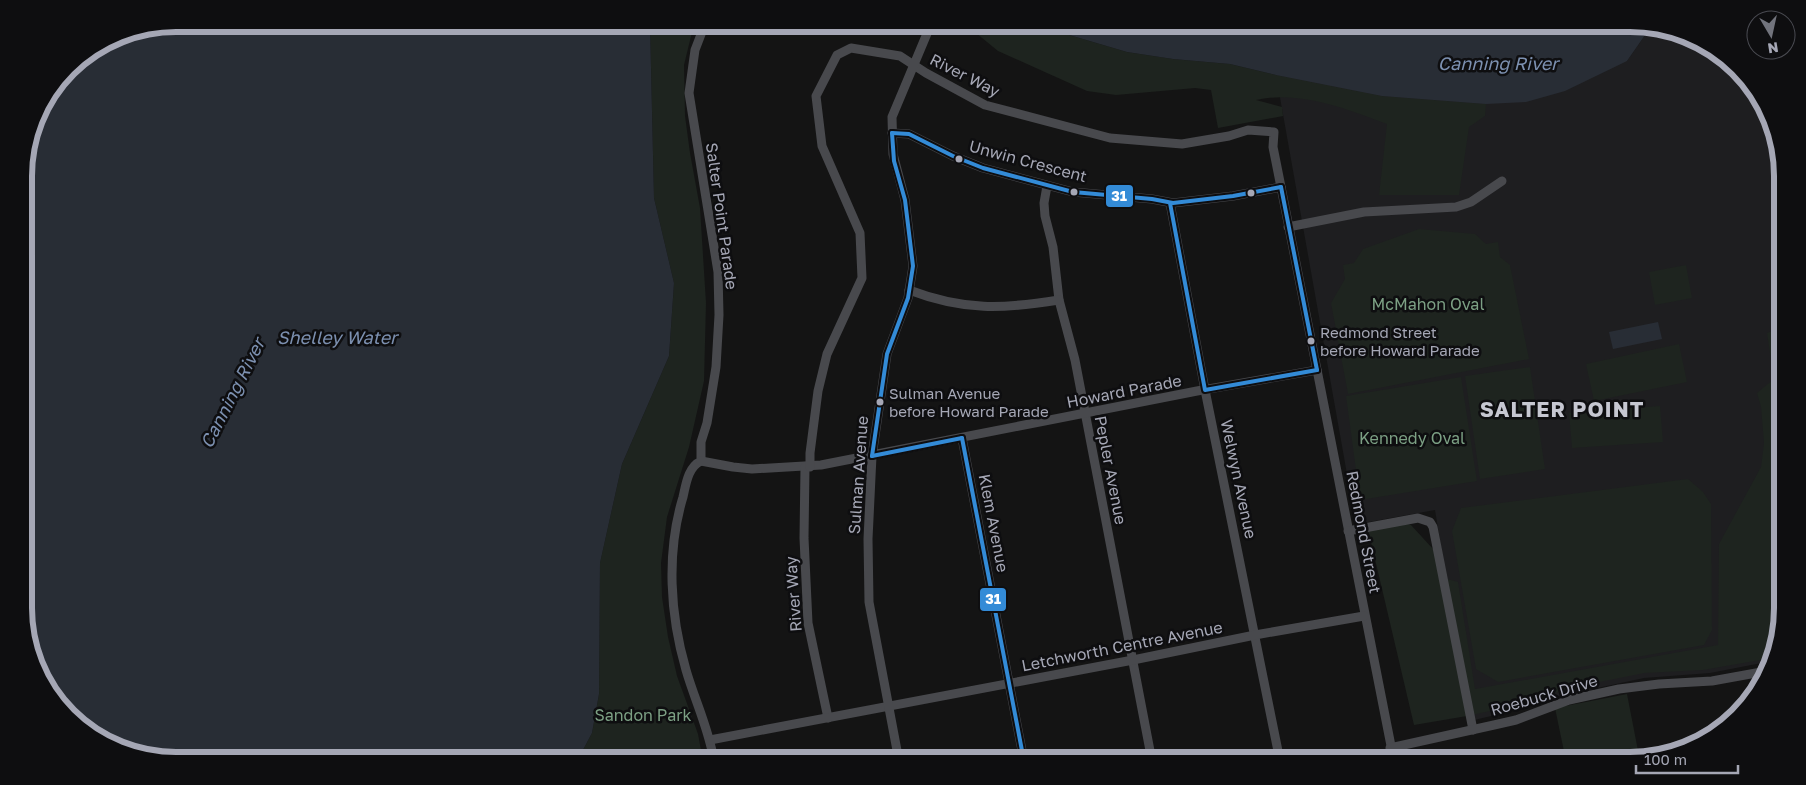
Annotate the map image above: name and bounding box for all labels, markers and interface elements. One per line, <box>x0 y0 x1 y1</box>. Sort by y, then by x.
north arrow <box>1746 10 1796 60</box>
text: N <box>1767 39 1780 58</box>
street label: River Way <box>927 49 1003 101</box>
water label: Canning River <box>1438 52 1561 74</box>
street label: Unwin Crescent <box>967 136 1089 186</box>
street label: Salter Point Parade <box>702 141 742 291</box>
unlabelled marker <box>954 154 964 164</box>
line badge: 31 <box>1105 184 1134 208</box>
unlabelled marker <box>1069 187 1079 197</box>
text: 31 <box>1111 187 1127 204</box>
unlabelled marker <box>1246 188 1256 198</box>
park label: McMahon Oval <box>1371 294 1485 314</box>
place label: Redmond Street before Howard Parade <box>1320 323 1480 359</box>
water label: Shelley Water <box>277 326 400 348</box>
water label: Canning River <box>195 332 270 452</box>
marker: Redmond Street before Howard Parade <box>1306 336 1316 346</box>
street label: Howard Parade <box>1065 370 1183 412</box>
place label: Sulman Avenue before Howard Parade <box>889 384 1049 420</box>
district label: SALTER POINT <box>1480 396 1644 422</box>
marker: Sulman Avenue before Howard Parade <box>875 397 885 407</box>
street label: Pepler Avenue <box>1091 414 1131 526</box>
street label: Sulman Avenue <box>844 415 872 535</box>
street label: Welwyn Avenue <box>1217 417 1261 541</box>
park label: Kennedy Oval <box>1359 428 1465 448</box>
street label: Redmond Street <box>1342 469 1386 595</box>
street label: Klem Avenue <box>975 472 1013 574</box>
street label: River Way <box>780 555 806 632</box>
line badge: 31 <box>979 587 1007 612</box>
text: 31 <box>985 590 1001 607</box>
street label: Letchworth Centre Avenue <box>1020 617 1224 675</box>
street label: Roebuck Drive <box>1488 670 1600 720</box>
park label: Sandon Park <box>594 705 692 725</box>
scale bar <box>1636 742 1738 774</box>
text: 100 m <box>1644 750 1687 768</box>

